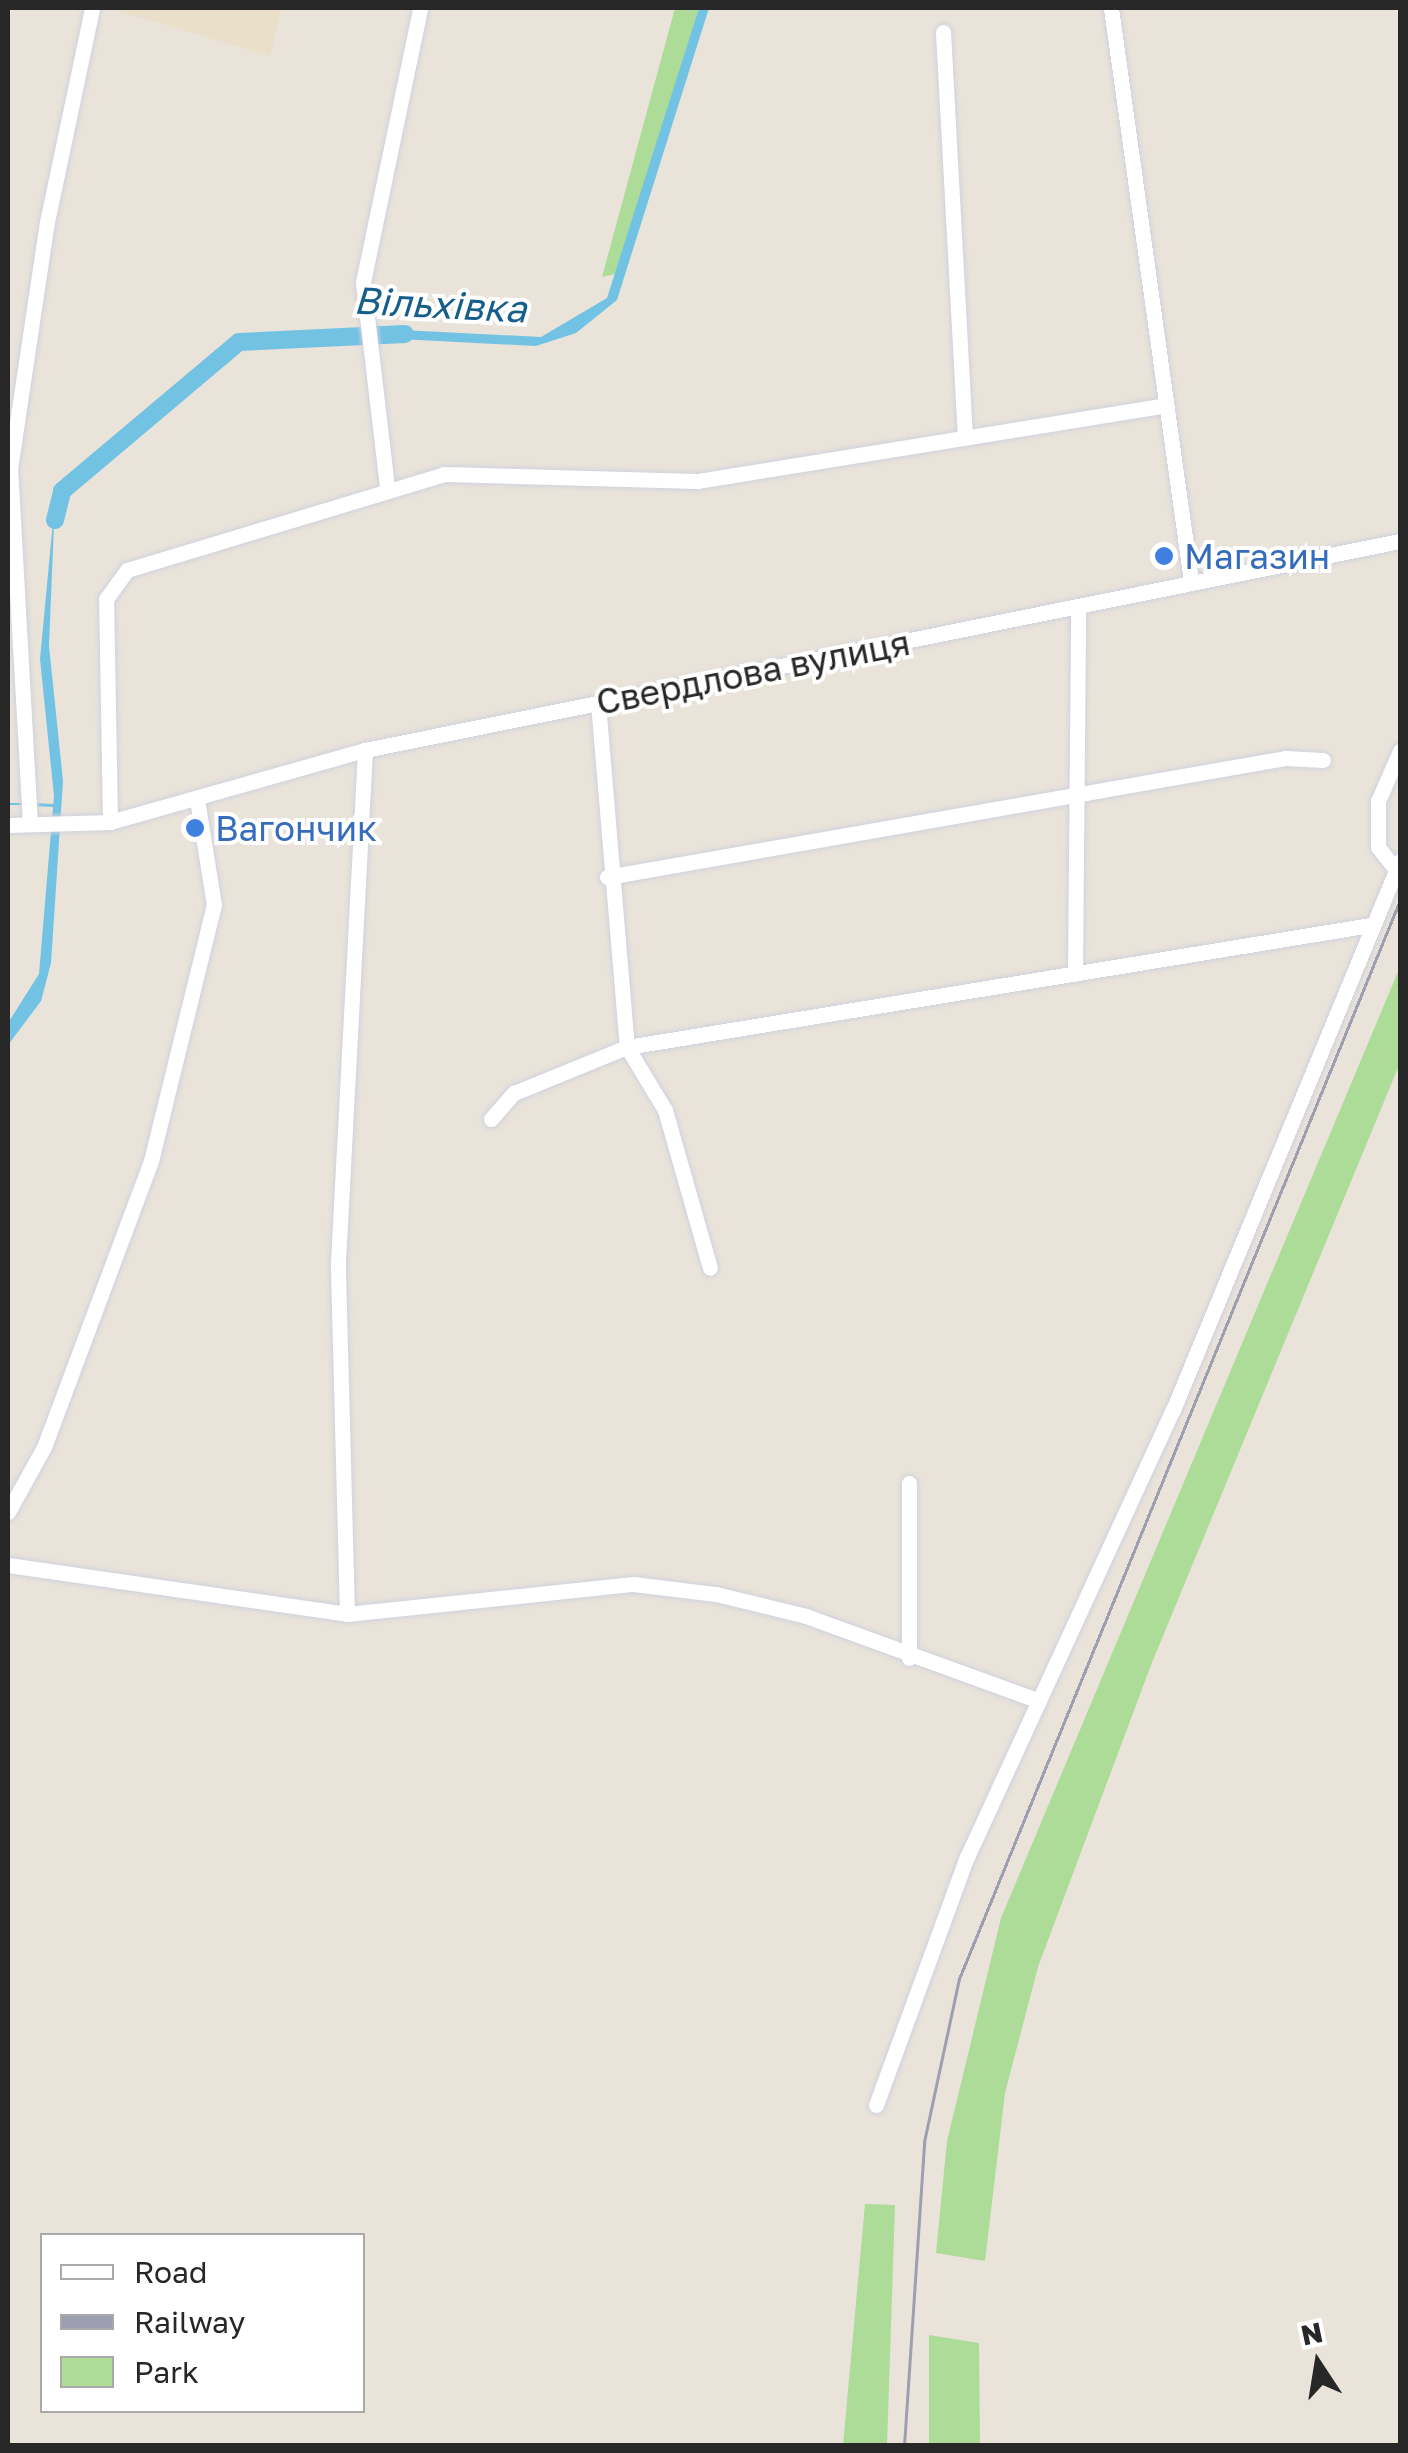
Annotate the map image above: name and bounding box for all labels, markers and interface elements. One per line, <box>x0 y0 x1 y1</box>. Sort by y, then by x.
water label: Вільхівка <box>352 277 528 331</box>
place label: Mагазин <box>1184 535 1330 577</box>
marker: Mагазин <box>1153 545 1175 567</box>
street label: Свердлова вулиця <box>593 621 913 723</box>
place label: Вагончик <box>215 807 377 849</box>
marker: Вагончик <box>184 817 206 839</box>
legend <box>40 2233 365 2413</box>
text: Road <box>134 2254 208 2290</box>
text: Railway <box>134 2304 245 2340</box>
north arrow <box>1268 2313 1368 2413</box>
text: N <box>1298 2315 1325 2352</box>
text: Park <box>134 2354 199 2390</box>

